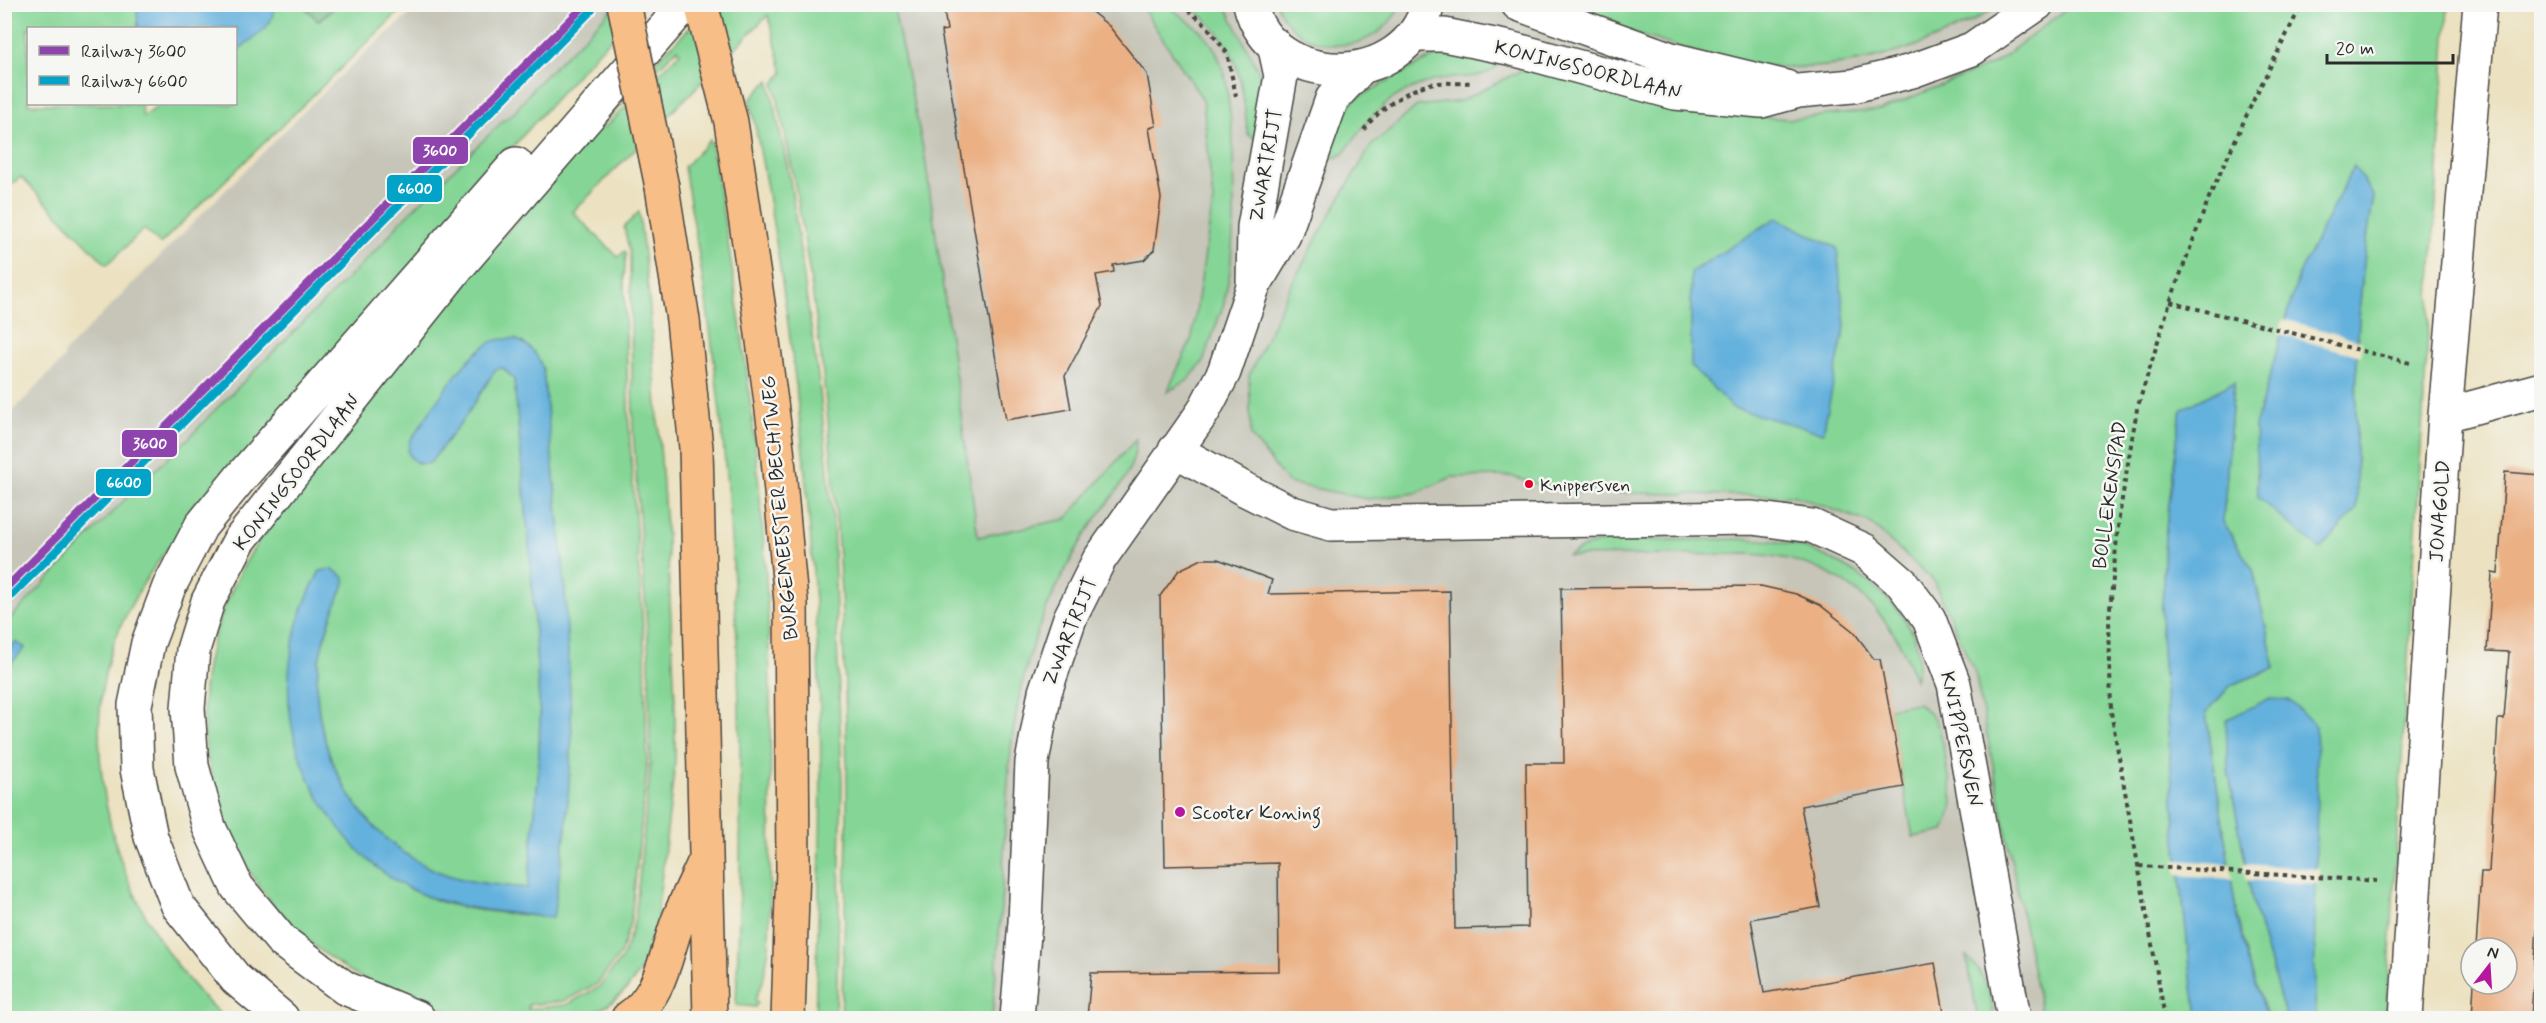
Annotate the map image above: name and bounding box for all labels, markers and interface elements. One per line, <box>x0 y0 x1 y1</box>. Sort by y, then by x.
legend <box>27 27 237 105</box>
scale bar <box>2327 27 2453 65</box>
street label: KONINGSOORDLAAN <box>1491 34 1684 107</box>
text: 20 m <box>2336 37 2374 61</box>
text: Railway 3600 <box>81 40 187 64</box>
text: Railway 6600 <box>81 70 188 94</box>
street label: ZWARTRIJT <box>1243 107 1290 224</box>
line badge: 3600 <box>412 136 469 165</box>
text: 3600 <box>423 141 457 162</box>
line badge: 6600 <box>386 174 443 203</box>
text: 6600 <box>397 179 433 200</box>
street label: BURGEMEESTER BECHTWEG <box>755 375 806 641</box>
street label: KONINGSOORDLAAN <box>228 389 367 557</box>
street label: BOLLEKENSPAD <box>2087 419 2134 571</box>
line badge: 3600 <box>121 429 178 458</box>
text: 3600 <box>133 434 167 455</box>
street label: JONAGOLD <box>2423 459 2458 563</box>
line badge: 6600 <box>95 468 152 497</box>
text: 6600 <box>106 473 142 494</box>
place label: Knippersven <box>1540 474 1631 498</box>
marker: Knippersven <box>1523 478 1535 490</box>
street label: ZWARTRIJT <box>1036 573 1104 690</box>
street label: KNIPPERSVEN <box>1933 669 1988 810</box>
place label: Scooter Koning <box>1192 800 1321 829</box>
marker: Scooter Koning <box>1173 805 1187 819</box>
north arrow <box>2459 936 2519 996</box>
text: N <box>2485 941 2501 965</box>

